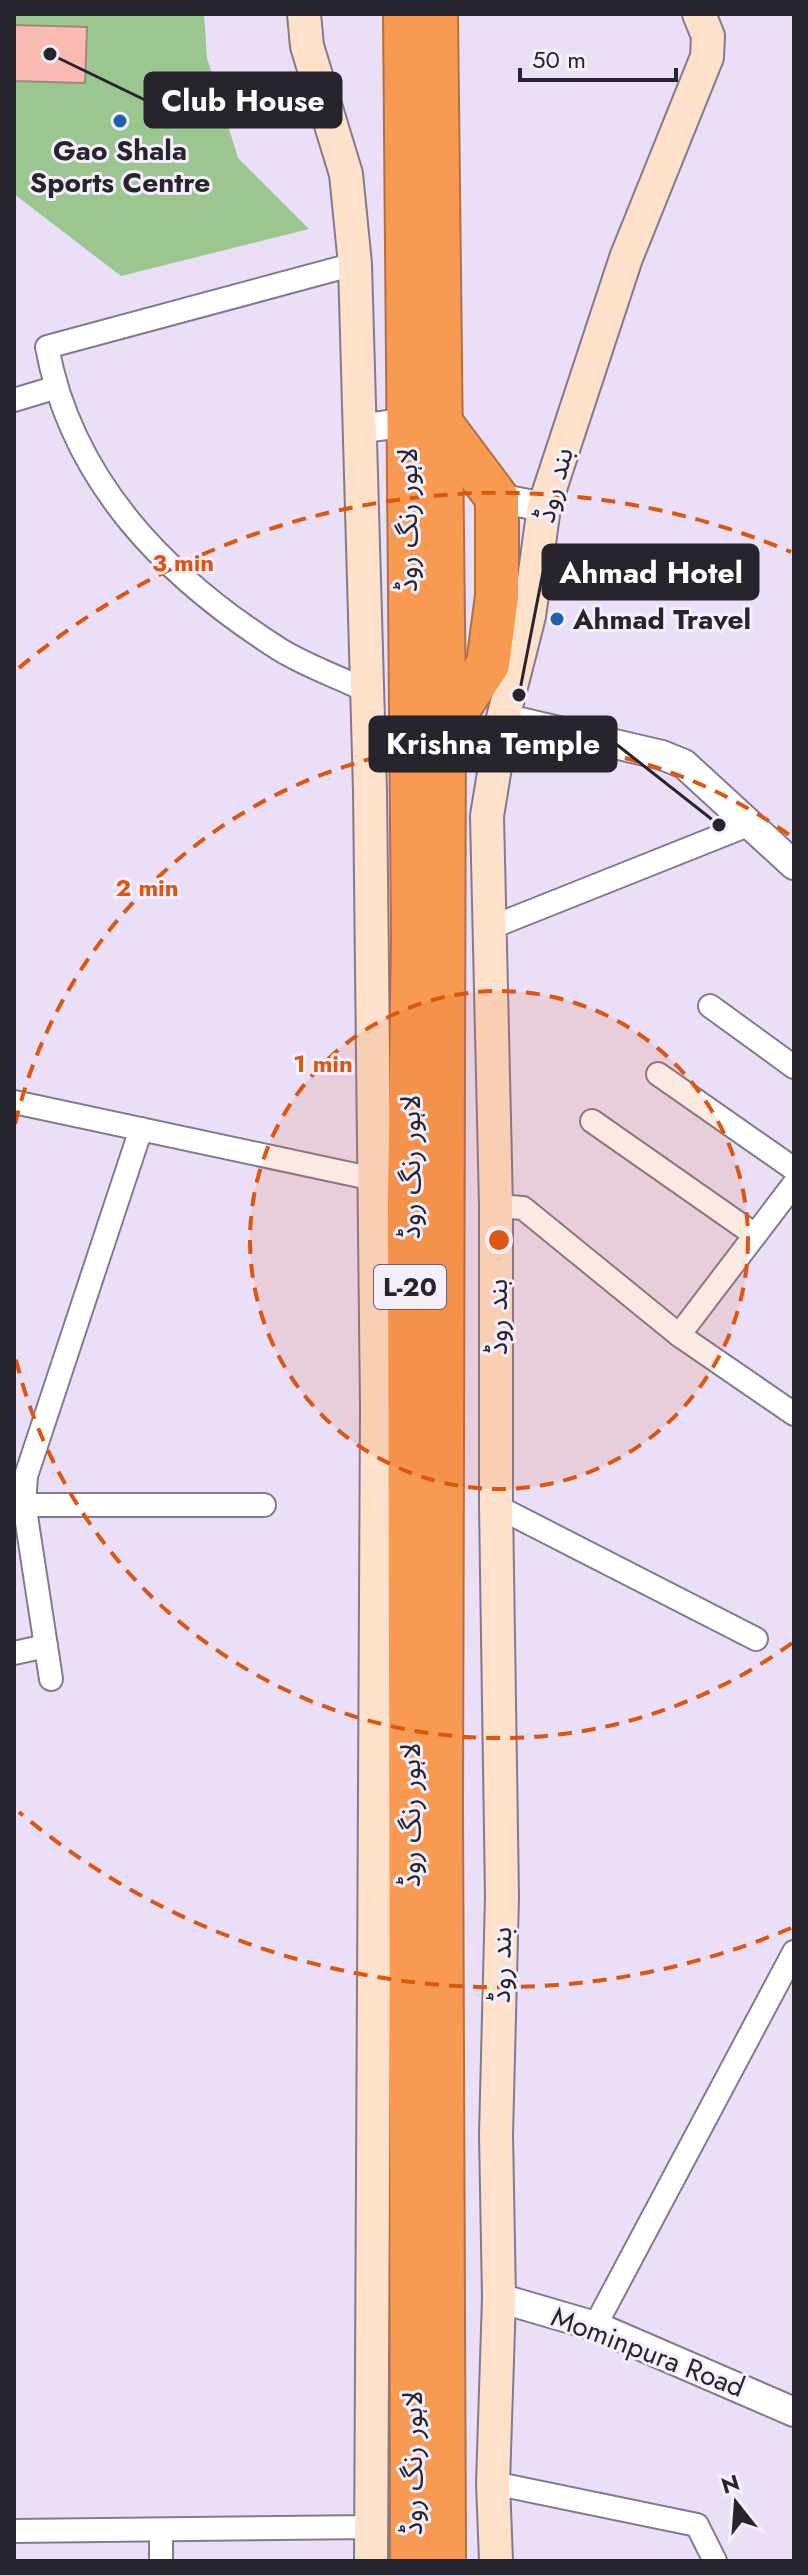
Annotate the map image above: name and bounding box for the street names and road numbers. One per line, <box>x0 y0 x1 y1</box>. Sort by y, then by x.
street label: بند روڈ <box>524 443 584 527</box>
street label: لاہور رنگ روڈ <box>387 448 428 592</box>
street label: لاہور رنگ روڈ <box>390 1095 431 1239</box>
road number: L-20 <box>374 1265 446 1309</box>
street label: بند روڈ <box>477 1279 518 1355</box>
street label: لاہور رنگ روڈ <box>390 1743 431 1887</box>
street label: بند روڈ <box>480 1926 522 2004</box>
street label: Mominpura Road <box>545 2296 751 2408</box>
street label: لاہور رنگ روڈ <box>392 2391 433 2535</box>

